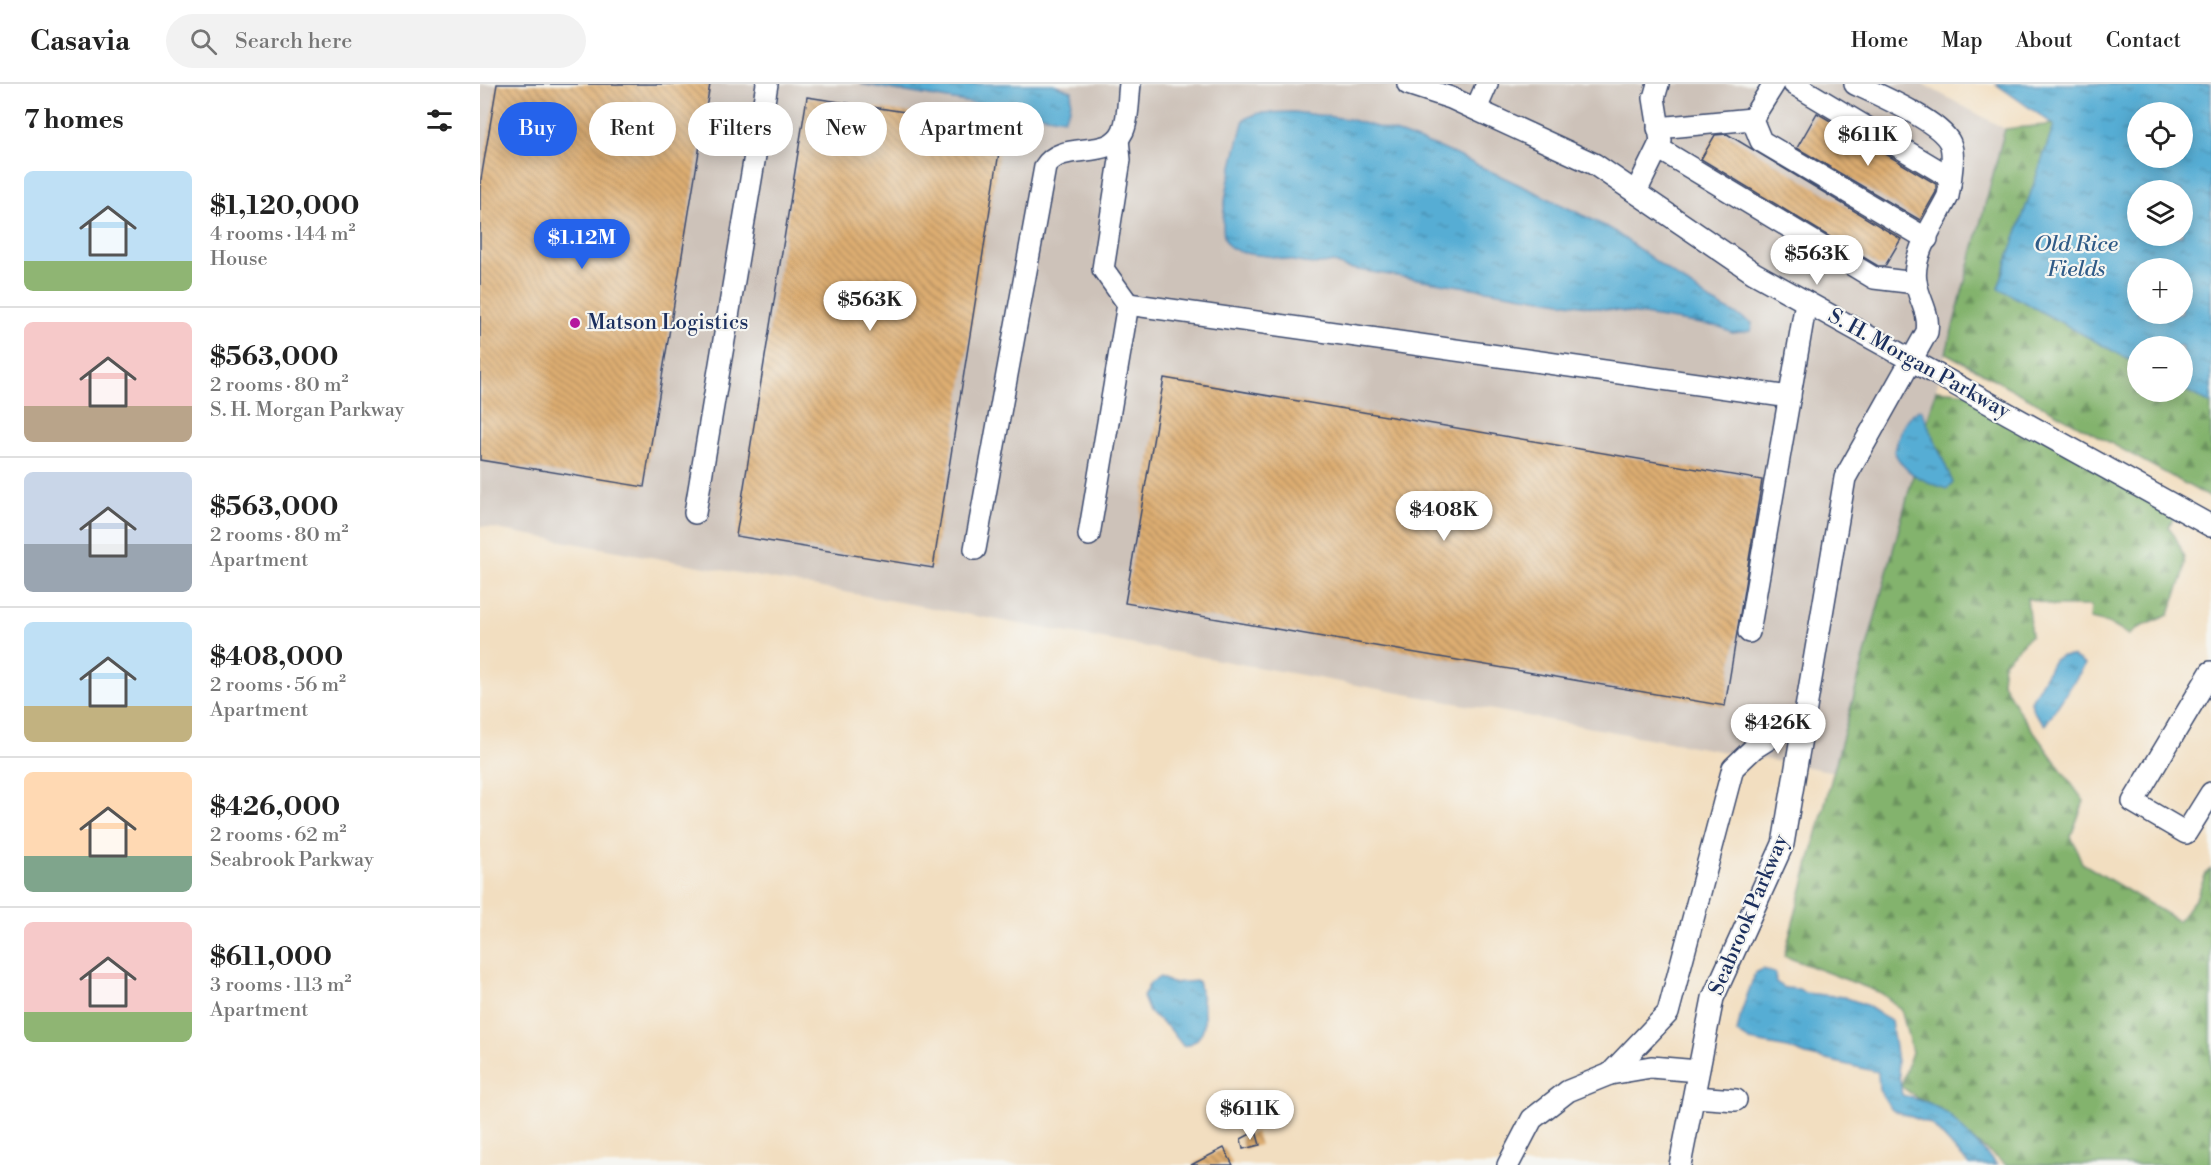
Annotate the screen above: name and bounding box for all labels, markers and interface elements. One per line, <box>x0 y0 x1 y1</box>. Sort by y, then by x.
search box <box>166 14 586 68</box>
text: Casavia <box>30 24 130 59</box>
icon: search <box>187 25 220 58</box>
text: Search here <box>235 28 352 55</box>
text: Home <box>1851 28 1908 54</box>
text: Map <box>1941 28 1983 54</box>
text: About <box>2016 28 2073 54</box>
text: Contact <box>2106 28 2181 54</box>
chip: Buy <box>498 102 577 156</box>
chip: Rent <box>589 102 676 156</box>
chip: Filters <box>688 102 793 156</box>
chip: New <box>805 102 887 156</box>
chip: Apartment <box>899 102 1044 156</box>
map controls <box>2127 102 2193 402</box>
button: locate <box>2127 102 2193 168</box>
text: 7 homes <box>24 104 124 136</box>
icon: filters <box>423 104 456 137</box>
pin: $611K <box>1826 116 1910 167</box>
text: $611K <box>1838 123 1898 148</box>
button: layers <box>2127 180 2193 246</box>
text: $1,120,000 <box>210 190 359 222</box>
icon: home <box>72 195 144 267</box>
pin: $1.12M <box>533 219 631 270</box>
text: 4 rooms · 144 m² <box>210 222 355 247</box>
text: $1.12M <box>548 226 616 251</box>
water label: Old Rice Fields <box>2034 231 2118 283</box>
pin: $563K <box>1775 235 1859 286</box>
text: $563K <box>1784 242 1850 267</box>
text: House <box>210 247 268 272</box>
button: + <box>2127 258 2193 324</box>
pin: $563K <box>828 281 912 332</box>
text: $563K <box>837 288 903 313</box>
street label: S. H. Morgan Parkway <box>1823 303 2015 425</box>
place label: Matson Logistics <box>587 310 749 336</box>
marker: Matson Logistics <box>568 316 582 330</box>
button: − <box>2127 336 2193 402</box>
text: $563,000 <box>210 341 338 373</box>
icon: home <box>72 346 144 418</box>
text: 2 rooms · 80 m² <box>210 373 348 398</box>
text: S. H. Morgan Parkway <box>210 398 404 423</box>
text: $563,000 <box>210 491 338 523</box>
pin: $408K <box>1402 491 1486 542</box>
icon: home <box>72 496 144 568</box>
text: $408K <box>1410 498 1478 523</box>
text: 2 rooms · 80 m² <box>210 523 348 548</box>
text: Apartment <box>210 548 308 573</box>
text: $408,000 <box>210 641 343 673</box>
icon: home <box>72 646 144 718</box>
text: 2 rooms · 56 m² <box>210 673 346 698</box>
text: Apartment <box>210 698 308 723</box>
pin: $426K <box>1736 704 1820 755</box>
text: $426K <box>1745 711 1811 736</box>
text: $426,000 <box>210 791 340 823</box>
icon: home <box>72 796 144 868</box>
text: 2 rooms · 62 m² <box>210 823 346 848</box>
street label: Seabrook Parkway <box>1703 830 1795 999</box>
text: Seabrook Parkway <box>210 848 374 873</box>
text: $611,000 <box>210 941 332 973</box>
icon: home <box>72 946 144 1018</box>
text: 3 rooms · 113 m² <box>210 973 351 998</box>
text: Apartment <box>210 998 308 1023</box>
pin: $611K <box>1208 1090 1292 1141</box>
text: $611K <box>1220 1097 1280 1122</box>

